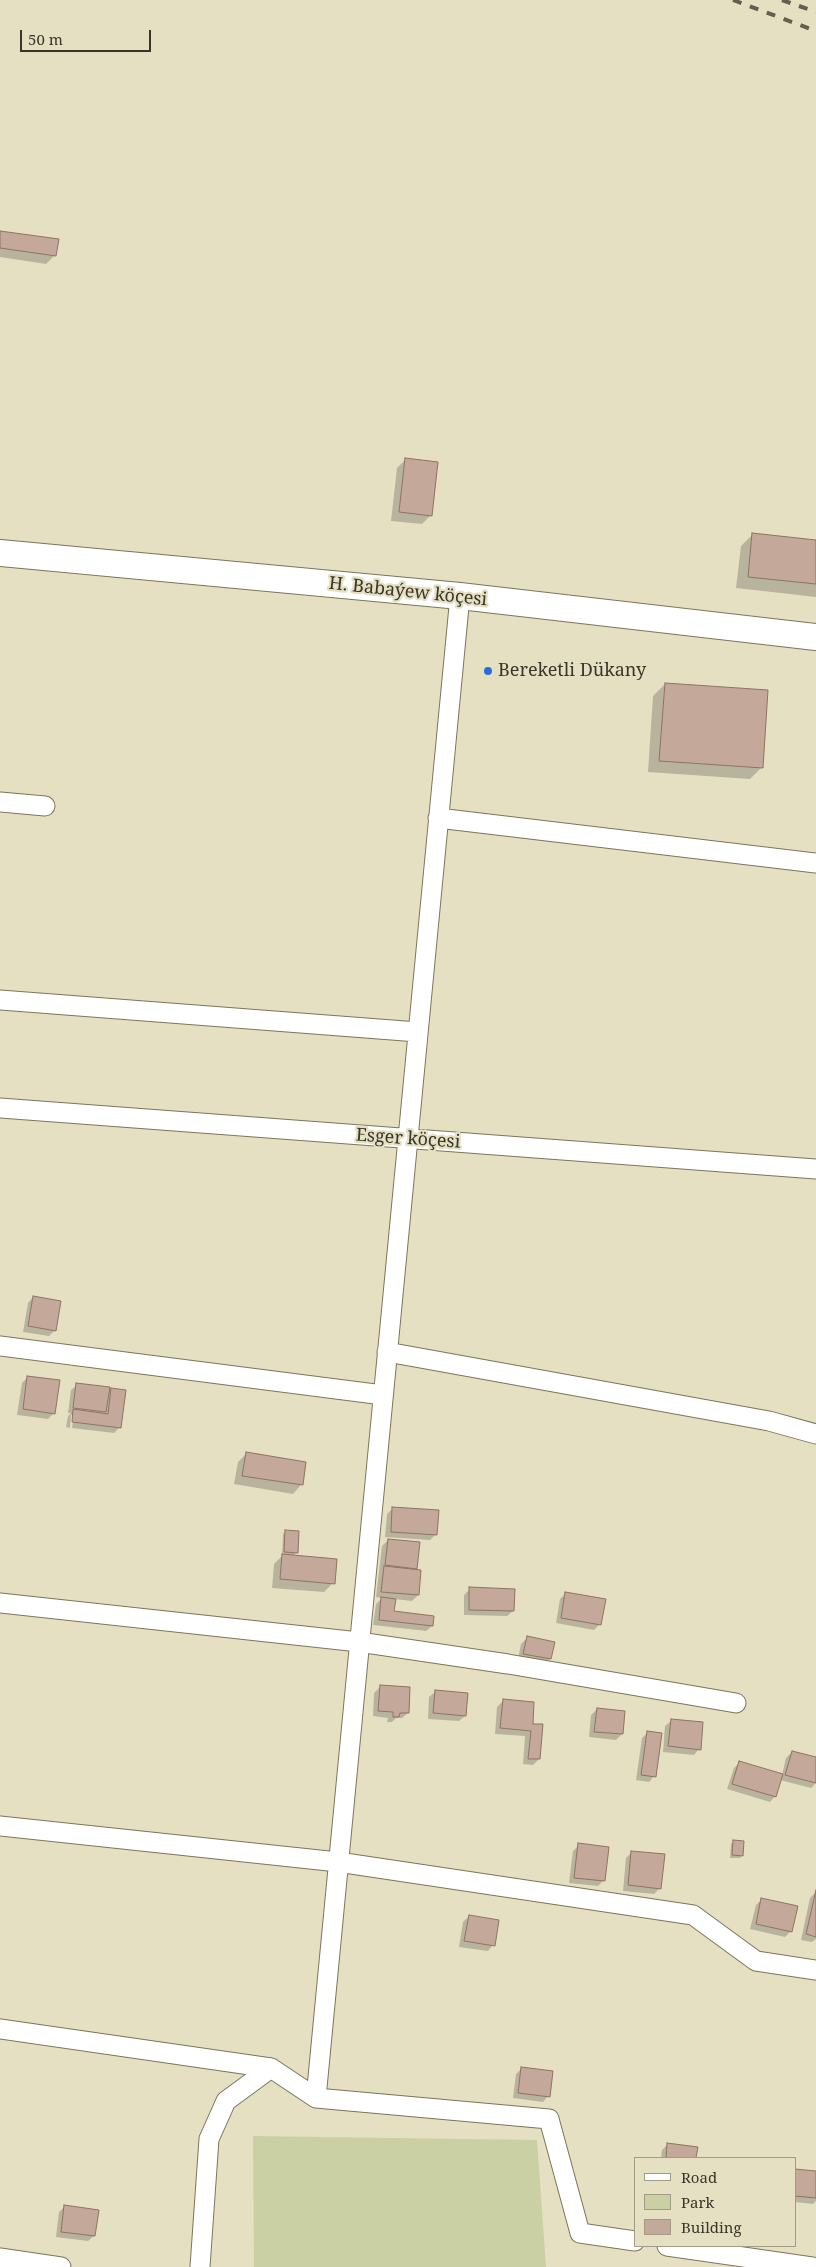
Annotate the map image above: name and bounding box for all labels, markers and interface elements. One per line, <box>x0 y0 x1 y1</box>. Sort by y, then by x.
scale bar <box>22 20 154 52</box>
text: 50 m <box>28 29 63 49</box>
street label: H. Babaýew köçesi <box>328 573 488 611</box>
place label: Bereketli Dükany <box>498 660 646 682</box>
marker: Bereketli Dükany <box>482 665 494 677</box>
street label: Esger köçesi <box>355 1125 461 1153</box>
legend <box>634 2157 796 2247</box>
text: Road <box>681 2167 717 2187</box>
text: Park <box>681 2192 714 2212</box>
text: Building <box>681 2217 742 2237</box>

